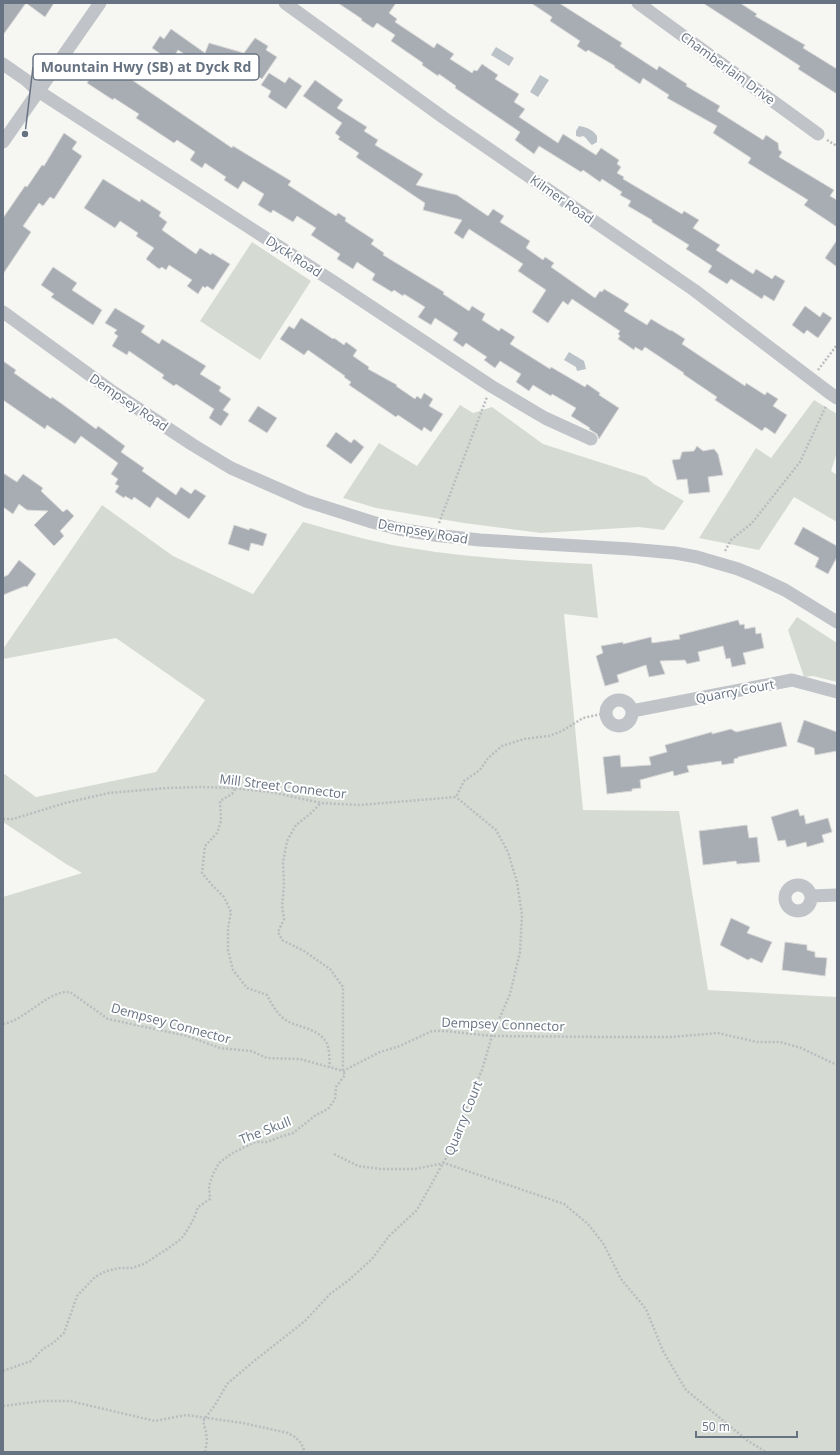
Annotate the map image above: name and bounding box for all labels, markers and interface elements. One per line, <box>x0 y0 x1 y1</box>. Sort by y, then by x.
street label: Chamberlain Drive <box>677 28 779 108</box>
callout: Mountain Hwy (SB) at Dyck Rd <box>33 54 259 80</box>
text: Mountain Hwy (SB) at Dyck Rd <box>41 57 251 76</box>
street label: Kilmer Road <box>527 171 597 227</box>
street label: Dyck Road <box>263 231 325 281</box>
street label: Dempsey Road <box>86 369 172 435</box>
street label: Dempsey Road <box>377 514 469 548</box>
street label: Quarry Court <box>694 674 776 707</box>
street label: Mill Street Connector <box>218 769 348 803</box>
street label: Dempsey Connector <box>109 998 234 1048</box>
street label: Dempsey Connector <box>441 1013 566 1035</box>
street label: Quarry Court <box>440 1077 486 1158</box>
street label: The Skull <box>236 1112 294 1148</box>
scale bar <box>696 1413 797 1439</box>
text: 50 m <box>702 1418 730 1435</box>

